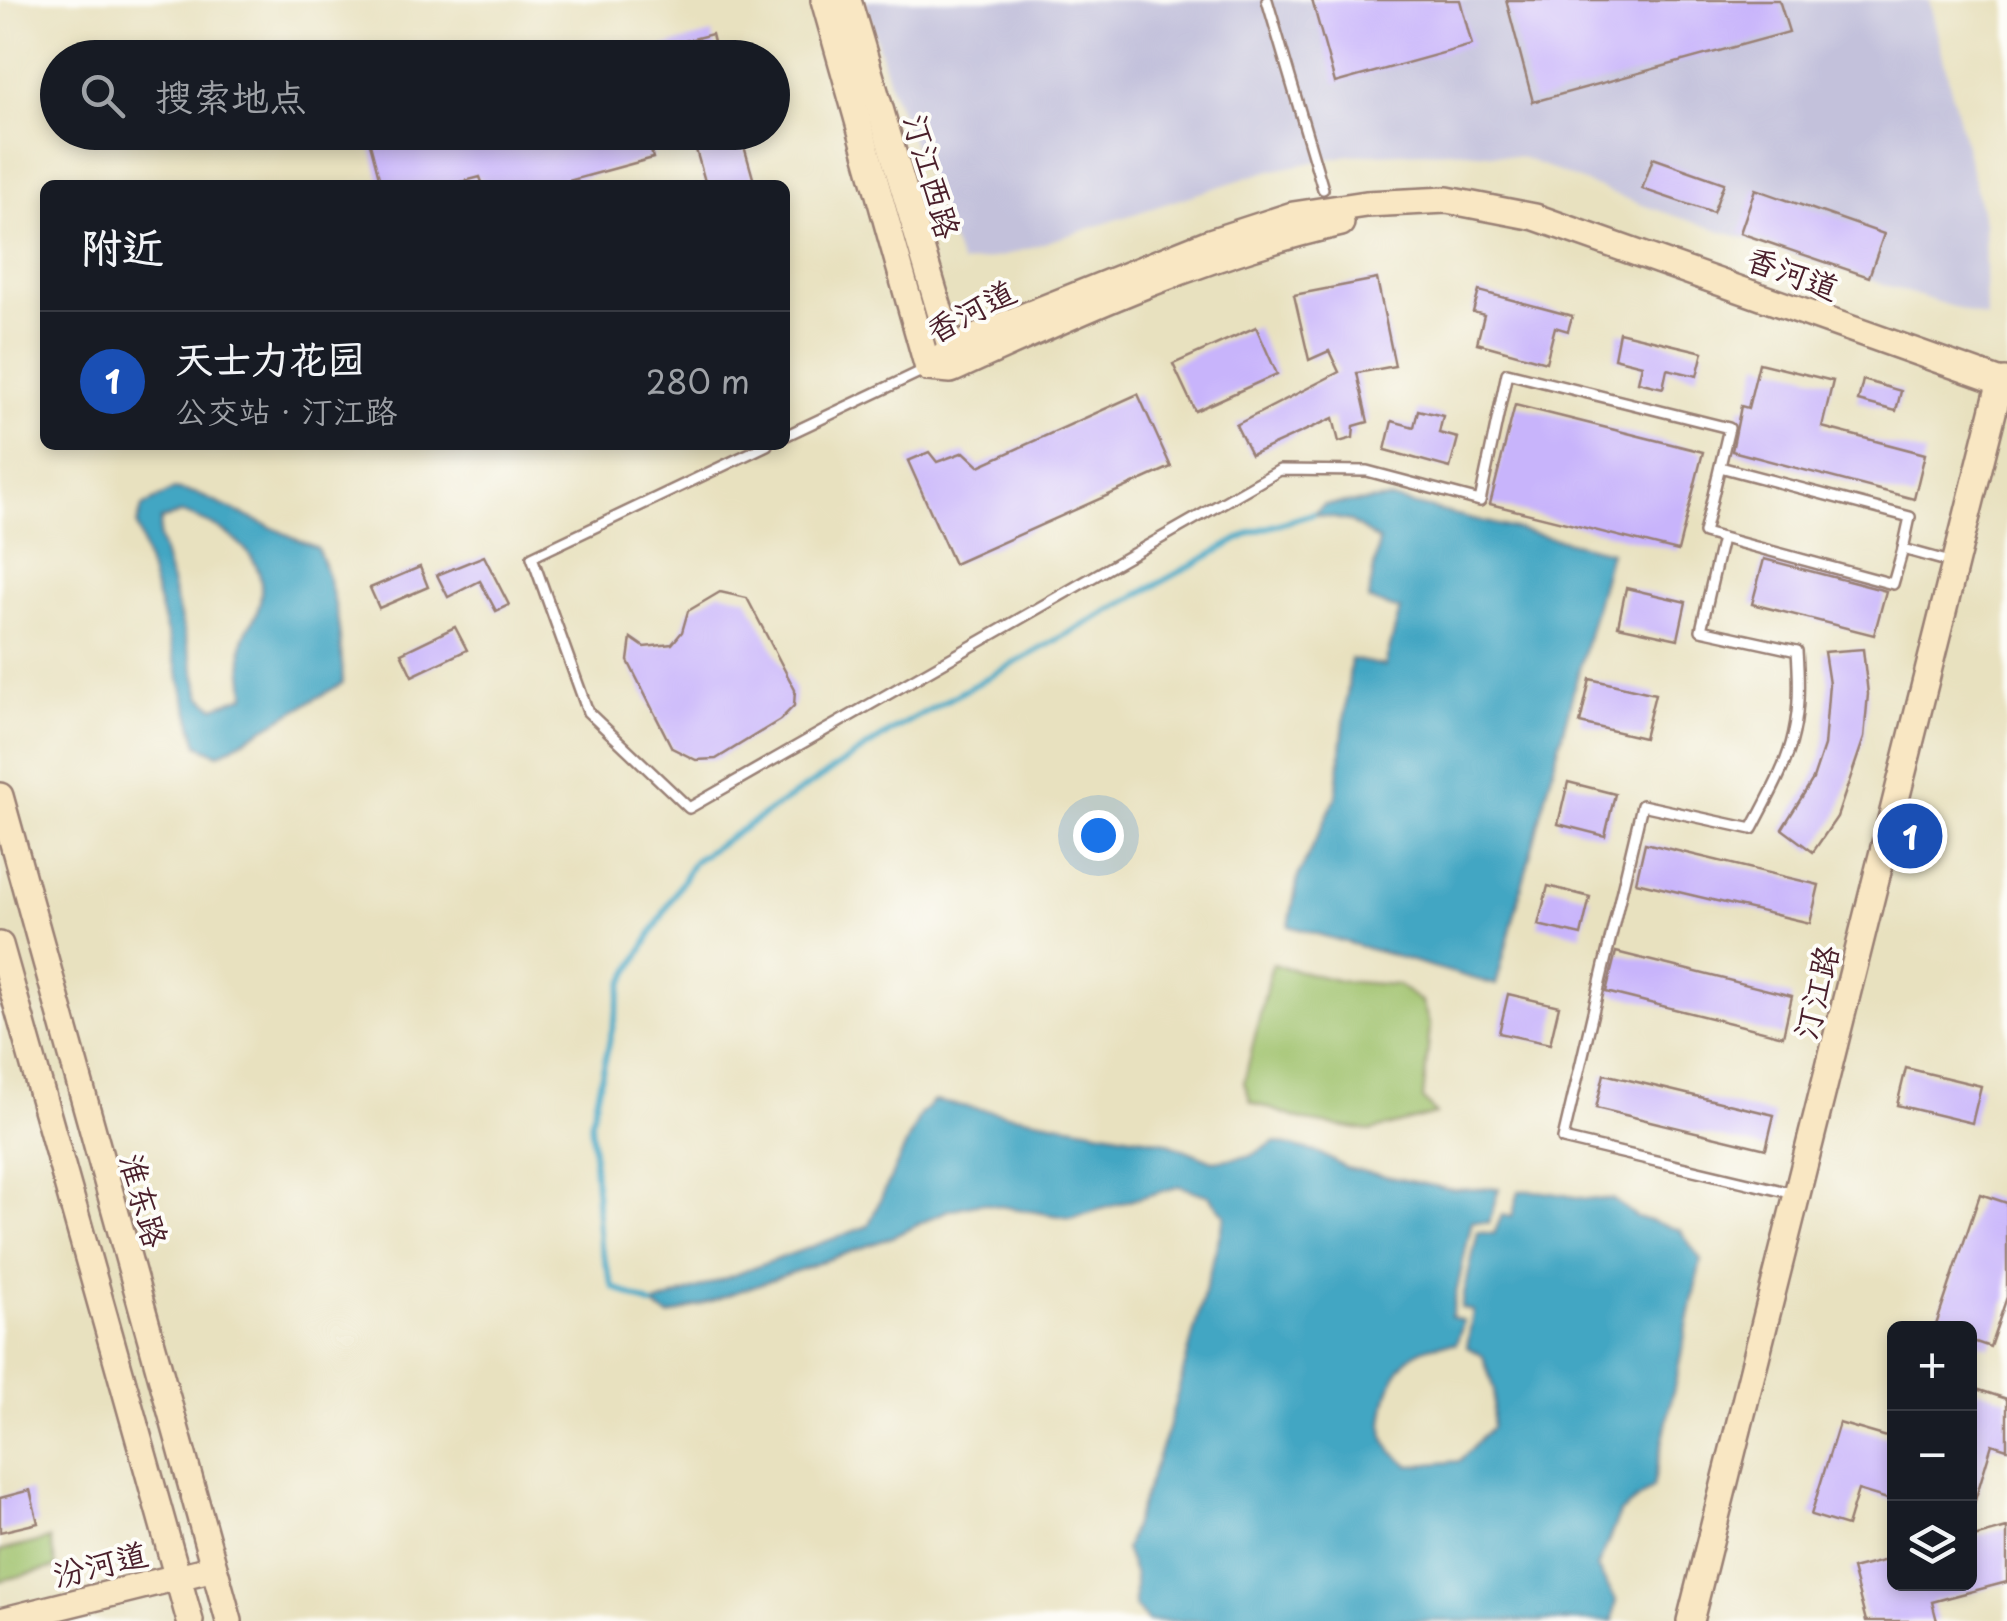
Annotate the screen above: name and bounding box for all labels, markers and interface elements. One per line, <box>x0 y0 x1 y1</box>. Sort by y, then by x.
search box <box>40 40 790 150</box>
text: 搜索地点 <box>155 67 307 124</box>
icon: search <box>75 68 130 123</box>
street label: 汀江西路 <box>892 108 974 244</box>
text: 附近 <box>80 214 164 277</box>
street label: 香河道 <box>1740 233 1846 311</box>
street label: 香河道 <box>916 266 1024 354</box>
text: 天士力花园 <box>175 329 365 386</box>
text: 1 <box>105 357 120 405</box>
text: 280 m <box>646 357 750 405</box>
text: 公交站 · 汀江路 <box>175 386 397 434</box>
pin: 1 <box>1878 798 1942 874</box>
your location <box>1073 810 1124 861</box>
street label: 汀江路 <box>1780 940 1850 1044</box>
street label: 淮东路 <box>109 1147 181 1253</box>
map controls <box>1887 1321 1977 1591</box>
button: + <box>1887 1321 1977 1411</box>
button: − <box>1887 1411 1977 1501</box>
button: layers <box>1887 1501 1977 1591</box>
street label: 汾河道 <box>48 1528 152 1598</box>

